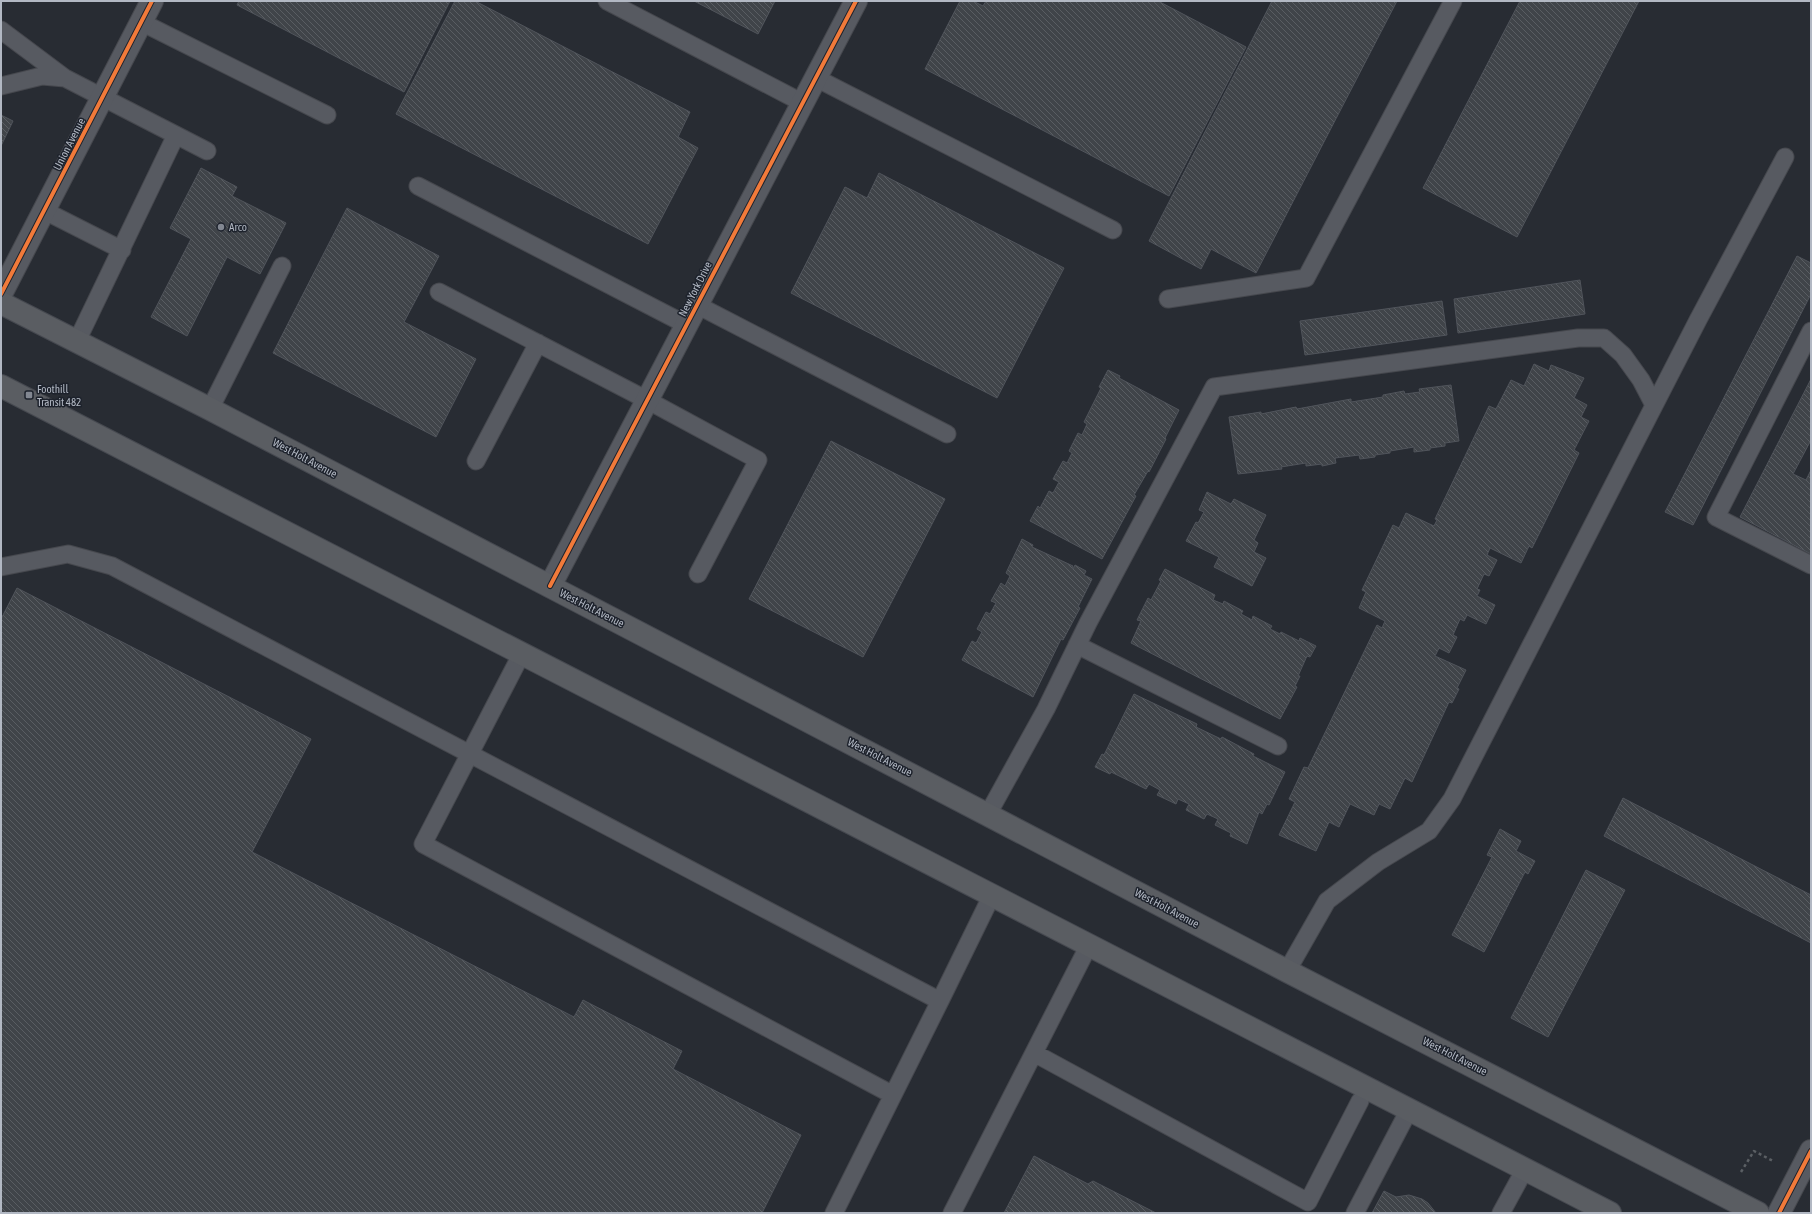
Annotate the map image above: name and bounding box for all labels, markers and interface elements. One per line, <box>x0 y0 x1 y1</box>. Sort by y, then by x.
street label: Union Avenue <box>51 116 87 172</box>
place label: Arco <box>229 221 247 233</box>
marker: Arco <box>216 222 226 232</box>
street label: New York Drive <box>676 260 714 318</box>
place label: Foothill Transit 482 <box>37 383 81 408</box>
marker: Foothill Transit 482 <box>24 390 34 400</box>
street label: West Holt Avenue <box>271 436 339 480</box>
street label: West Holt Avenue <box>558 587 626 629</box>
street label: West Holt Avenue <box>846 736 914 778</box>
street label: West Holt Avenue <box>1133 886 1201 930</box>
street label: West Holt Avenue <box>1421 1035 1489 1077</box>

